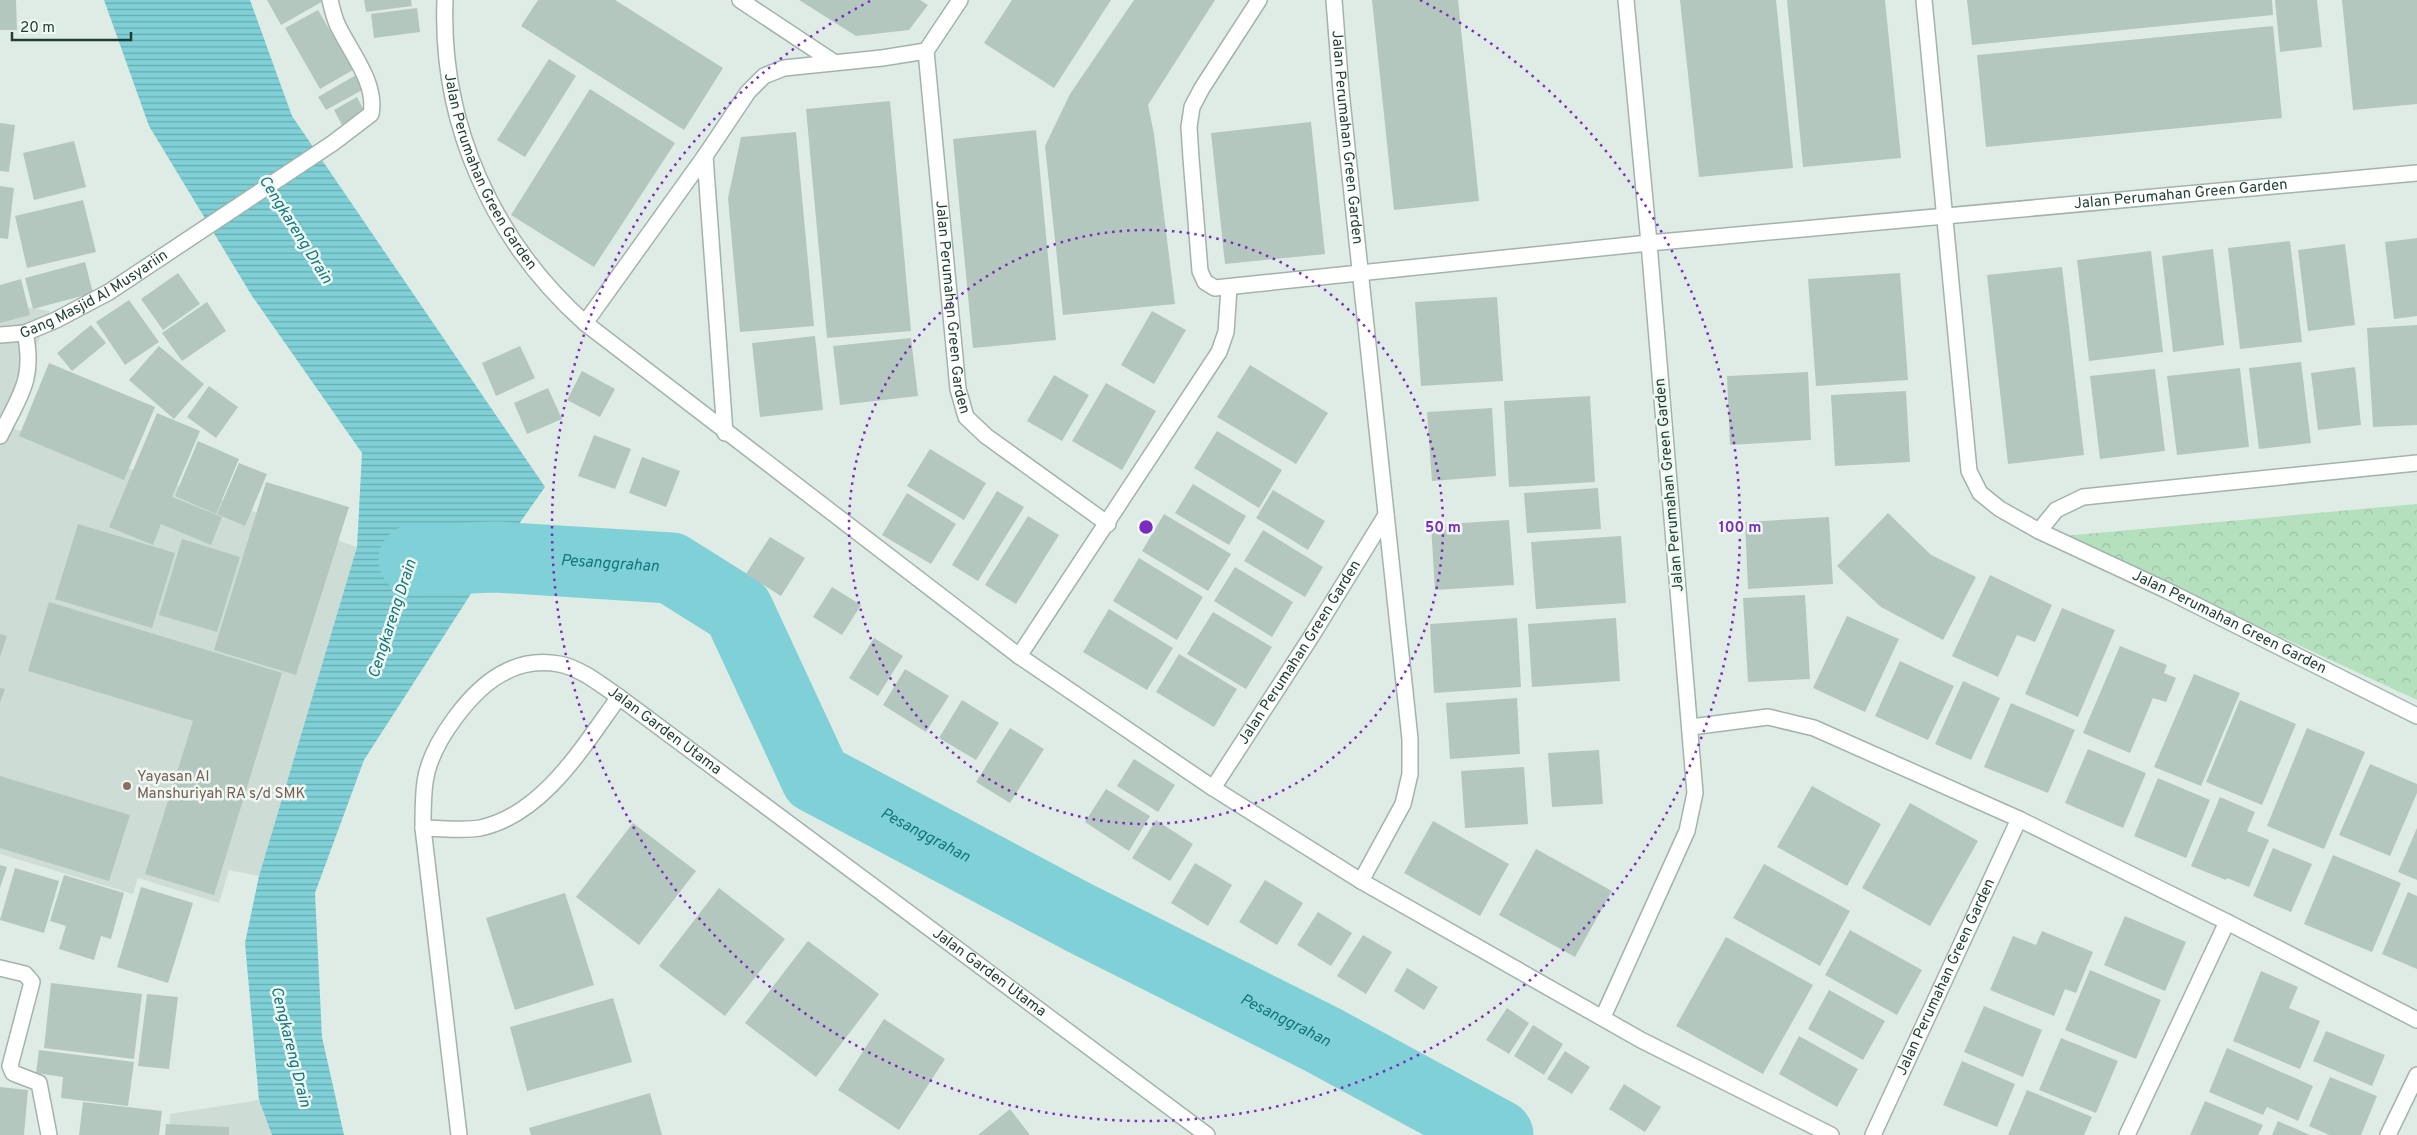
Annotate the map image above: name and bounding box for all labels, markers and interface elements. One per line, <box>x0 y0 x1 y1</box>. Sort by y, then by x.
scale bar <box>12 10 131 42</box>
text: 20 m <box>20 19 55 38</box>
street label: Jalan Perumahan Green Garden <box>1327 30 1367 245</box>
street label: Jalan Perumahan Green Garden <box>439 72 541 274</box>
water label: Cengkareng Drain <box>254 172 336 288</box>
street label: Jalan Perumahan Green Garden <box>2073 175 2289 214</box>
street label: Jalan Perumahan Green Garden <box>931 200 974 416</box>
street label: Gang Masjid Al Musyariin <box>17 246 172 344</box>
street label: Jalan Perumahan Green Garden <box>1651 377 1689 593</box>
centre of rings <box>1137 518 1155 536</box>
text: 50 m <box>1425 519 1461 538</box>
text: 100 m <box>1719 519 1761 538</box>
water label: Pesanggrahan <box>560 551 660 577</box>
water label: Cengkareng Drain <box>364 557 422 681</box>
street label: Jalan Perumahan Green Garden <box>1234 557 1365 748</box>
street label: Jalan Perumahan Green Garden <box>2129 566 2330 678</box>
street label: Jalan Garden Utama <box>604 682 725 779</box>
place label: Yayasan Al Manshuriyah RA s/d SMK <box>137 768 306 804</box>
marker: Yayasan Al Manshuriyah RA s/d SMK <box>121 780 133 792</box>
water label: Pesanggrahan <box>877 804 973 868</box>
street label: Jalan Perumahan Green Garden <box>1892 876 2000 1079</box>
street label: Jalan Garden Utama <box>928 924 1050 1021</box>
water label: Cengkareng Drain <box>265 985 315 1110</box>
water label: Pesanggrahan <box>1236 990 1334 1052</box>

